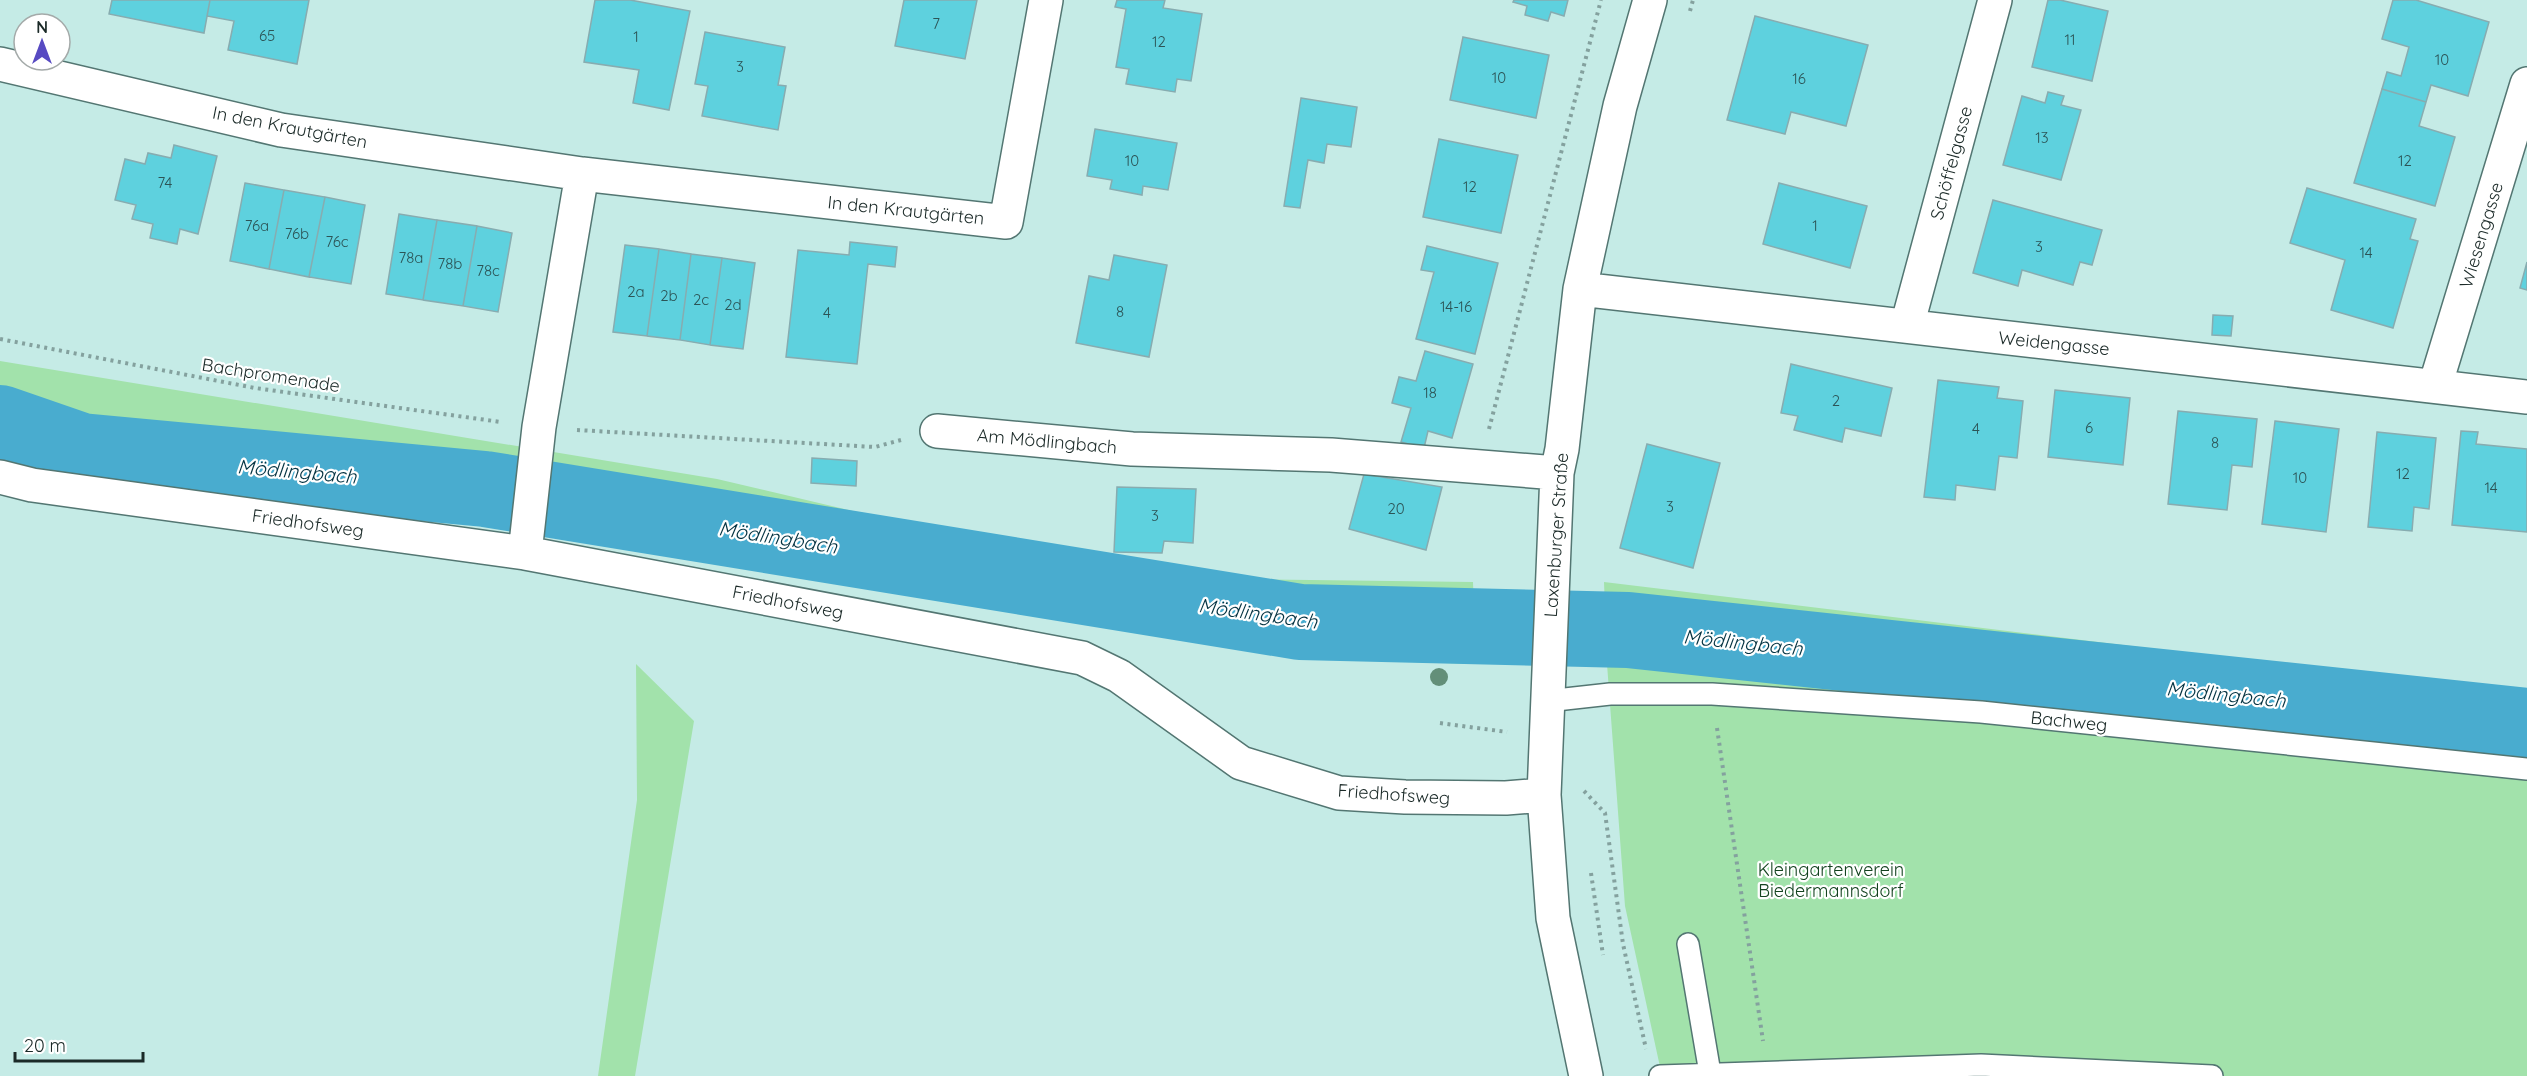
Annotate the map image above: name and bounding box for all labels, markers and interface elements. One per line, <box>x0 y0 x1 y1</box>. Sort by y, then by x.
north arrow <box>12 12 72 72</box>
house number: 7 <box>932 14 940 33</box>
text: N <box>36 17 48 37</box>
house number: 65 <box>259 26 275 45</box>
house number: 1 <box>633 27 639 46</box>
house number: 11 <box>2064 30 2076 49</box>
house number: 12 <box>1152 32 1166 51</box>
house number: 10 <box>2435 50 2449 69</box>
house number: 3 <box>736 57 744 76</box>
house number: 10 <box>1492 68 1506 87</box>
house number: 16 <box>1792 69 1806 88</box>
street label: In den Krautgärten <box>211 101 369 153</box>
street label: Schöffelgasse <box>1925 104 1977 222</box>
house number: 13 <box>2035 128 2049 147</box>
house number: 10 <box>1125 151 1139 170</box>
house number: 12 <box>2398 151 2412 170</box>
house number: 74 <box>157 173 173 192</box>
house number: 12 <box>1463 177 1477 196</box>
street label: Wiesengasse <box>2454 179 2508 291</box>
street label: In den Krautgärten <box>826 190 986 230</box>
house number: 76a <box>245 216 269 235</box>
house number: 1 <box>1812 216 1818 235</box>
house number: 76b <box>285 224 309 243</box>
house number: 76c <box>325 232 349 251</box>
house number: 3 <box>2035 237 2043 256</box>
house number: 14 <box>2359 243 2373 262</box>
house number: 78a <box>399 248 423 267</box>
house number: 78b <box>438 254 462 273</box>
house number: 78c <box>476 261 500 280</box>
house number: 2a <box>627 282 645 301</box>
house number: 2b <box>660 286 678 305</box>
house number: 2c <box>693 290 709 309</box>
house number: 2d <box>724 295 742 314</box>
house number: 14-16 <box>1440 297 1472 316</box>
house number: 8 <box>1116 302 1124 321</box>
house number: 4 <box>823 303 831 322</box>
street label: Weidengasse <box>1997 326 2111 360</box>
street label: Bachpromenade <box>200 353 342 397</box>
house number: 18 <box>1423 383 1437 402</box>
house number: 2 <box>1832 391 1840 410</box>
house number: 6 <box>2085 418 2093 437</box>
house number: 4 <box>1972 419 1980 438</box>
street label: Am Mödlingbach <box>976 423 1118 459</box>
house number: 8 <box>2211 433 2219 452</box>
street label: Laxenburger Straße <box>1539 452 1573 618</box>
water label: Mödlingbach <box>236 453 358 489</box>
house number: 12 <box>2396 464 2410 483</box>
house number: 10 <box>2293 468 2307 487</box>
house number: 14 <box>2484 478 2498 497</box>
house number: 3 <box>1666 497 1674 516</box>
house number: 20 <box>1387 499 1405 518</box>
street label: Friedhofsweg <box>251 504 365 542</box>
house number: 3 <box>1151 506 1159 525</box>
water label: Mödlingbach <box>717 515 840 559</box>
street label: Friedhofsweg <box>730 580 846 624</box>
water label: Mödlingbach <box>1197 592 1320 634</box>
water label: Mödlingbach <box>1682 623 1804 661</box>
water label: Mödlingbach <box>2165 675 2287 713</box>
street label: Bachweg <box>2029 706 2109 736</box>
street label: Friedhofsweg <box>1337 779 1451 809</box>
park label: Kleingartenverein Biedermannsdorf <box>1758 858 1904 902</box>
scale bar <box>15 1025 142 1063</box>
text: 20 m <box>24 1034 66 1057</box>

